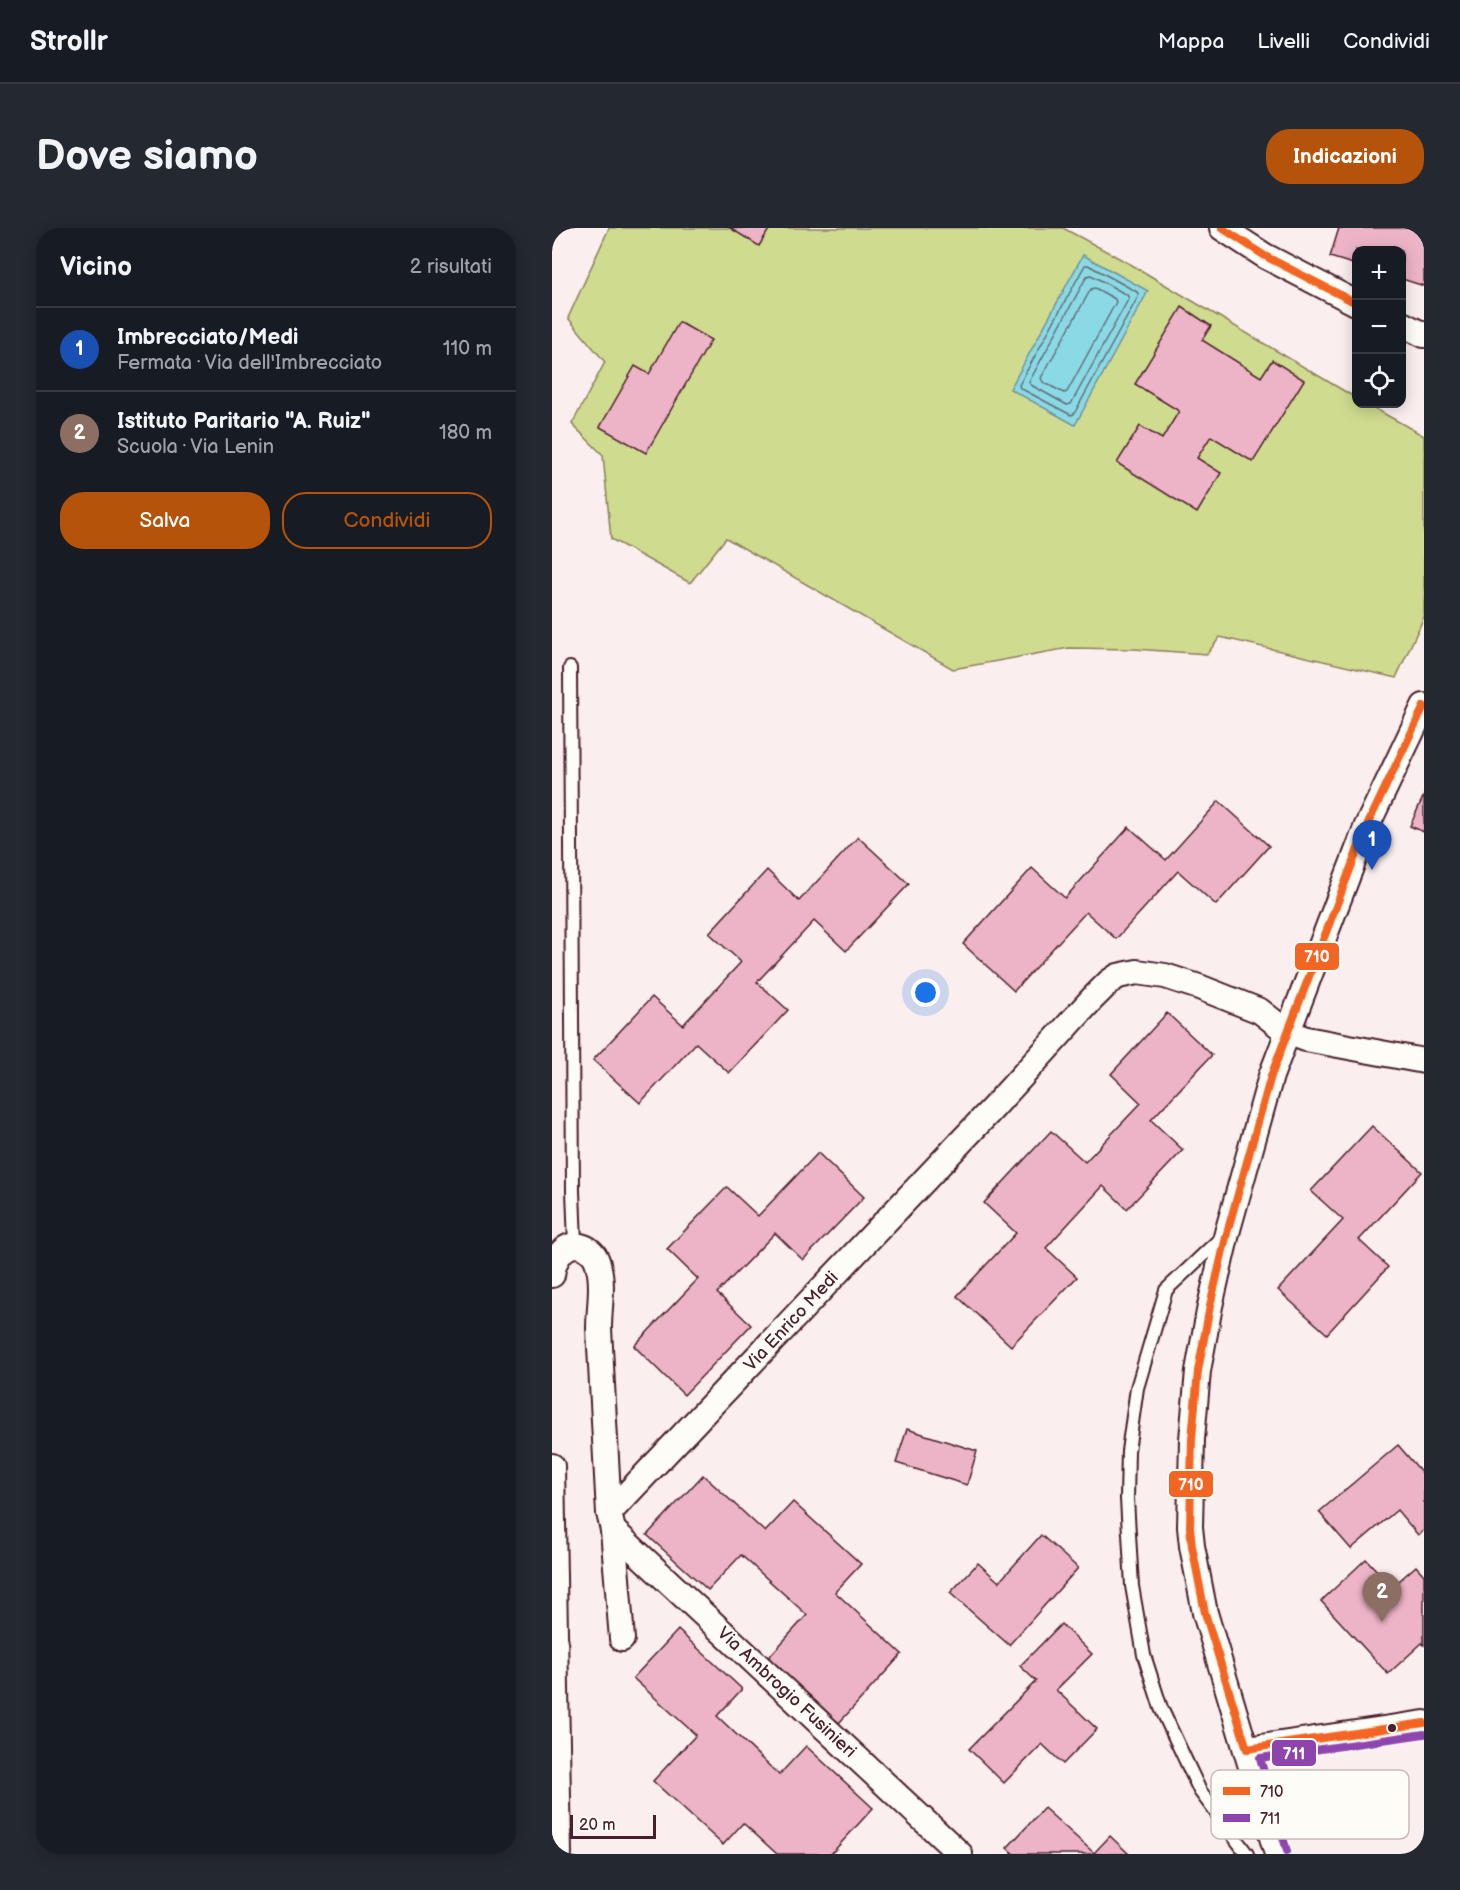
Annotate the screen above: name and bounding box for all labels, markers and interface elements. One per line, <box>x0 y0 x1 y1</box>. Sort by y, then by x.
text: Strollr <box>30 25 108 58</box>
text: Mappa <box>1158 29 1224 54</box>
text: Livelli <box>1257 29 1310 54</box>
text: Condividi <box>1343 29 1430 54</box>
button: Indicazioni <box>1266 129 1424 184</box>
text: Dove siamo <box>36 131 258 182</box>
map controls <box>1352 246 1406 408</box>
button: + <box>1352 246 1406 300</box>
text: Vicino <box>60 252 132 283</box>
text: 2 risultati <box>410 255 492 279</box>
button: − <box>1352 300 1406 354</box>
text: Imbrecciato/Medi <box>117 324 298 351</box>
text: 1 <box>75 337 84 361</box>
text: 110 m <box>443 337 492 361</box>
text: Fermata · Via dell'Imbrecciato <box>117 351 382 375</box>
button: locate <box>1352 354 1406 408</box>
text: Istituto Paritario "A. Ruiz" <box>117 408 371 435</box>
text: 2 <box>74 421 85 445</box>
text: 180 m <box>439 421 492 445</box>
text: Scuola · Via Lenin <box>117 435 274 459</box>
button: Salva <box>60 492 270 549</box>
button: Condividi <box>282 492 492 549</box>
pin: 1 <box>1352 820 1392 870</box>
line badge: 710 <box>1294 942 1340 971</box>
text: 710 <box>1304 948 1330 967</box>
your location <box>911 978 940 1007</box>
street label: Via Enrico Medi <box>740 1267 843 1375</box>
line badge: 710 <box>1168 1470 1214 1498</box>
text: 710 <box>1178 1476 1204 1495</box>
pin: 2 <box>1362 1572 1402 1622</box>
street label: Via Ambrogio Fusinieri <box>713 1623 860 1762</box>
unlabelled marker <box>1386 1722 1398 1734</box>
line badge: 711 <box>1271 1739 1317 1767</box>
text: 711 <box>1283 1745 1305 1764</box>
legend <box>1211 1770 1409 1839</box>
text: 710 <box>1260 1783 1283 1802</box>
text: 711 <box>1260 1810 1280 1829</box>
scale bar <box>570 1812 656 1840</box>
text: 20 m <box>579 1816 615 1835</box>

